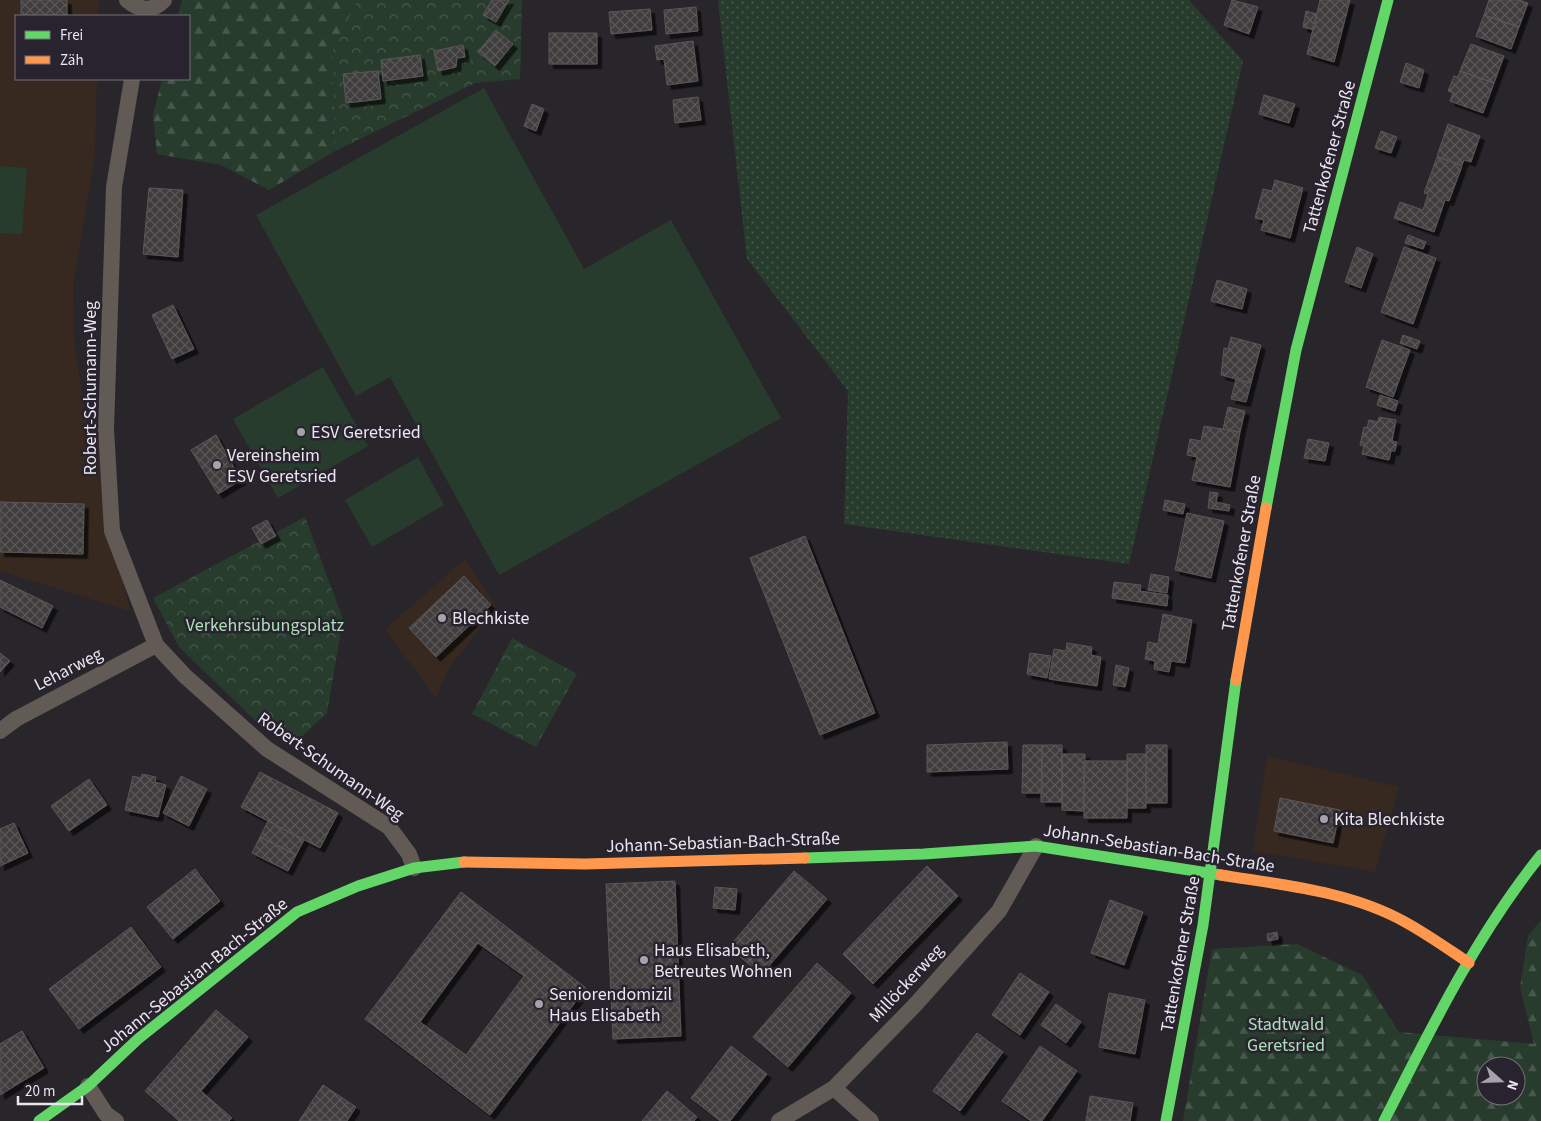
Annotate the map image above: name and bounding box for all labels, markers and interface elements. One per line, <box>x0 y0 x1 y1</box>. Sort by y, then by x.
legend <box>15 15 190 80</box>
text: Frei <box>60 25 83 46</box>
text: Zäh <box>60 50 84 71</box>
street label: Tattenkofener Straße <box>1297 78 1362 237</box>
street label: Robert-Schumann-Weg <box>78 301 103 475</box>
place label: ESV Geretsried <box>311 420 421 445</box>
marker: ESV Geretsried <box>295 426 307 438</box>
place label: Vereinsheim ESV Geretsried <box>227 443 337 489</box>
marker: Vereinsheim ESV Geretsried <box>211 459 223 471</box>
street label: Tattenkofener Straße <box>1215 473 1268 633</box>
place label: Blechkiste <box>452 606 529 631</box>
marker: Blechkiste <box>436 612 448 624</box>
park label: Verkehrsübungsplatz <box>186 613 345 638</box>
street label: Leharweg <box>30 642 107 697</box>
street label: Robert-Schumann-Weg <box>252 706 409 827</box>
place label: Kita Blechkiste <box>1334 807 1445 832</box>
marker: Kita Blechkiste <box>1318 813 1330 825</box>
street label: Johann-Sebastian-Bach-Straße <box>1041 818 1277 879</box>
street label: Johann-Sebastian-Bach-Straße <box>606 826 841 859</box>
street label: Tattenkofener Straße <box>1154 874 1207 1034</box>
street label: Johann-Sebastian-Bach-Straße <box>95 892 293 1059</box>
place label: Haus Elisabeth, Betreutes Wohnen <box>654 938 792 984</box>
street label: Millöckerweg <box>863 938 949 1028</box>
marker: Haus Elisabeth, Betreutes Wohnen <box>638 954 650 966</box>
place label: Seniorendomizil Haus Elisabeth <box>549 982 672 1028</box>
marker: Seniorendomizil Haus Elisabeth <box>533 998 545 1010</box>
park label: Stadtwald Geretsried <box>1247 1012 1325 1058</box>
north arrow <box>1476 1056 1526 1106</box>
scale bar <box>18 1074 81 1106</box>
text: N <box>1501 1077 1523 1093</box>
text: 20 m <box>25 1081 55 1102</box>

